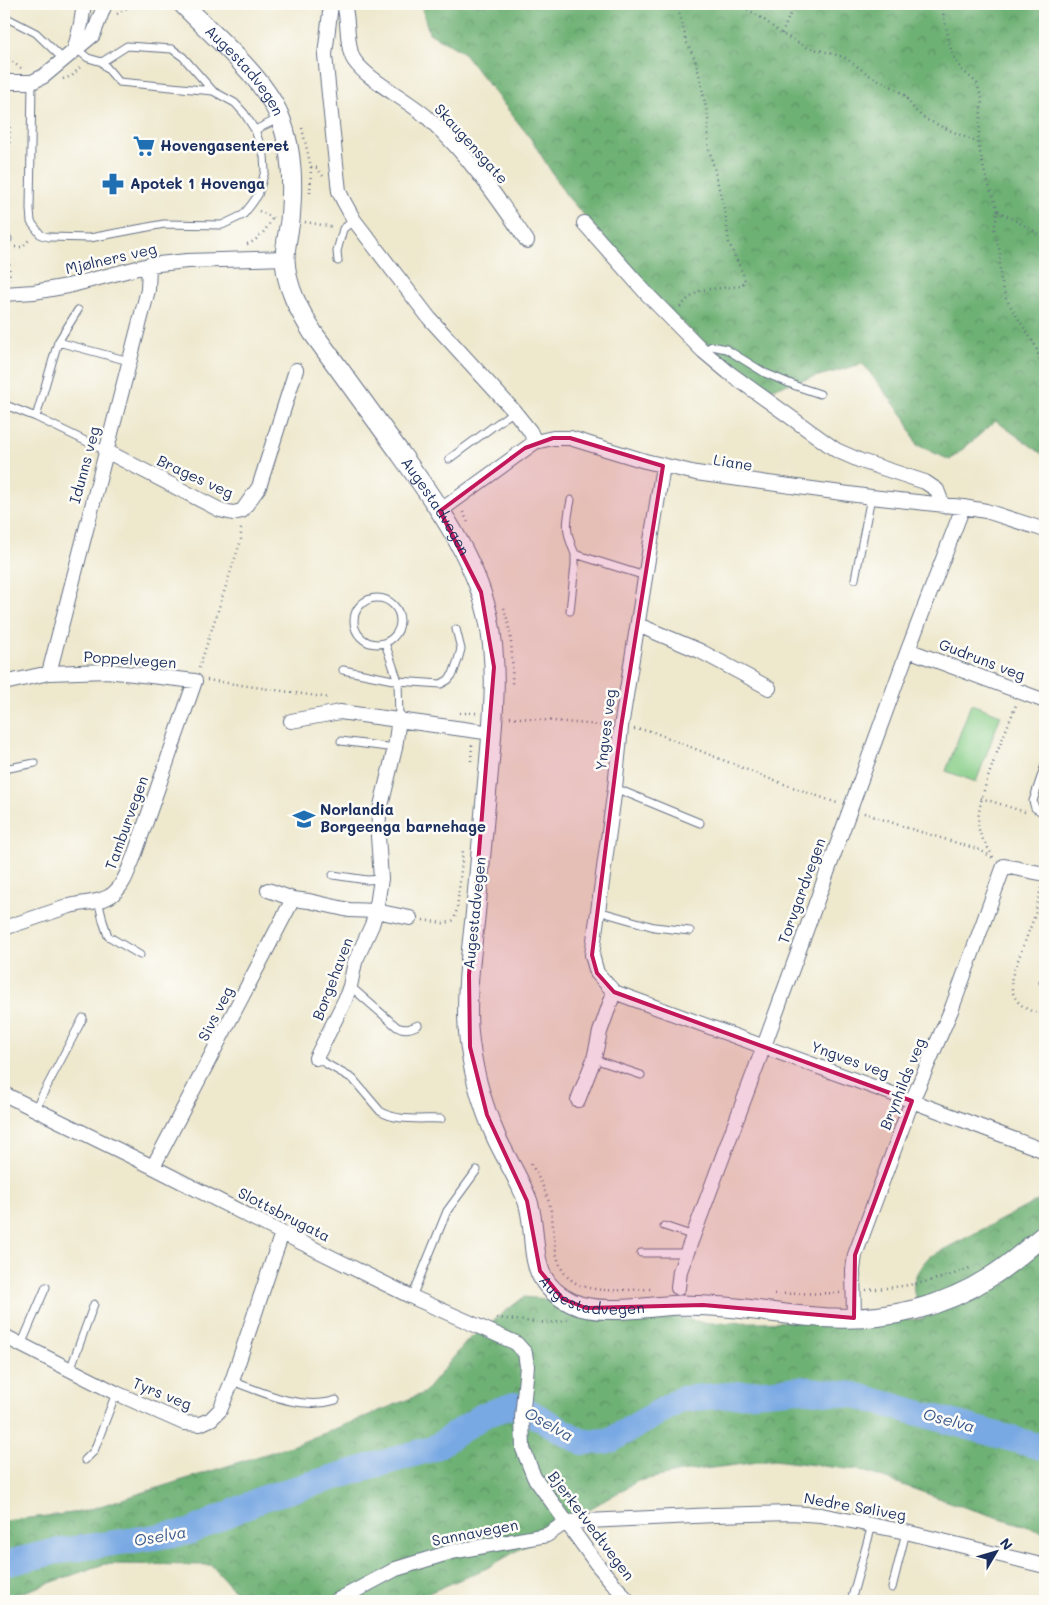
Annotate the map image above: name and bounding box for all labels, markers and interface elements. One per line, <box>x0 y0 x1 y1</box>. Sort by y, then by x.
street label: Augestadvegen <box>201 20 289 119</box>
street label: Skaugensgate <box>430 99 513 188</box>
supermarket icon: Hovengasenteret <box>131 133 157 159</box>
place label: Hovengasenteret <box>160 135 289 155</box>
pharmacy icon: Apotek 1 Hovenga <box>100 171 126 197</box>
place label: Apotek 1 Hovenga <box>130 173 265 193</box>
street label: Mjølners veg <box>63 238 159 278</box>
street label: Idunns veg <box>64 424 104 505</box>
street label: Liane <box>712 449 754 475</box>
street label: Brages veg <box>154 450 237 503</box>
street label: Augestadvegen <box>397 453 475 558</box>
street label: Gudruns veg <box>936 633 1029 685</box>
street label: Poppelvegen <box>83 646 177 672</box>
street label: Yngves veg <box>590 688 620 772</box>
street label: Tamburvegen <box>100 773 152 872</box>
place label: Norlandia Borgeenga barnehage <box>320 799 486 836</box>
school or university icon: Norlandia Borgeenga barnehage <box>291 806 317 832</box>
street label: Torvgardvegen <box>773 835 829 946</box>
street label: Augestadvegen <box>458 856 490 970</box>
street label: Borgehaven <box>307 934 357 1023</box>
street label: Sivs veg <box>193 982 238 1044</box>
street label: Brynhilds veg <box>875 1034 930 1132</box>
street label: Yngves veg <box>808 1036 893 1083</box>
street label: Slottsbrugata <box>235 1182 334 1246</box>
street label: Augestadvegen <box>535 1271 645 1319</box>
street label: Tyrs veg <box>130 1372 195 1414</box>
water label: Oselva <box>521 1402 577 1446</box>
water label: Oselva <box>921 1403 977 1436</box>
street label: Bjerketvedtvegen <box>544 1467 639 1584</box>
street label: Nedre Søliveg <box>803 1487 908 1525</box>
street label: Sannavegen <box>430 1514 520 1550</box>
water label: Oselva <box>132 1521 188 1550</box>
north arrow <box>972 1528 1022 1578</box>
text: N <box>996 1534 1017 1554</box>

